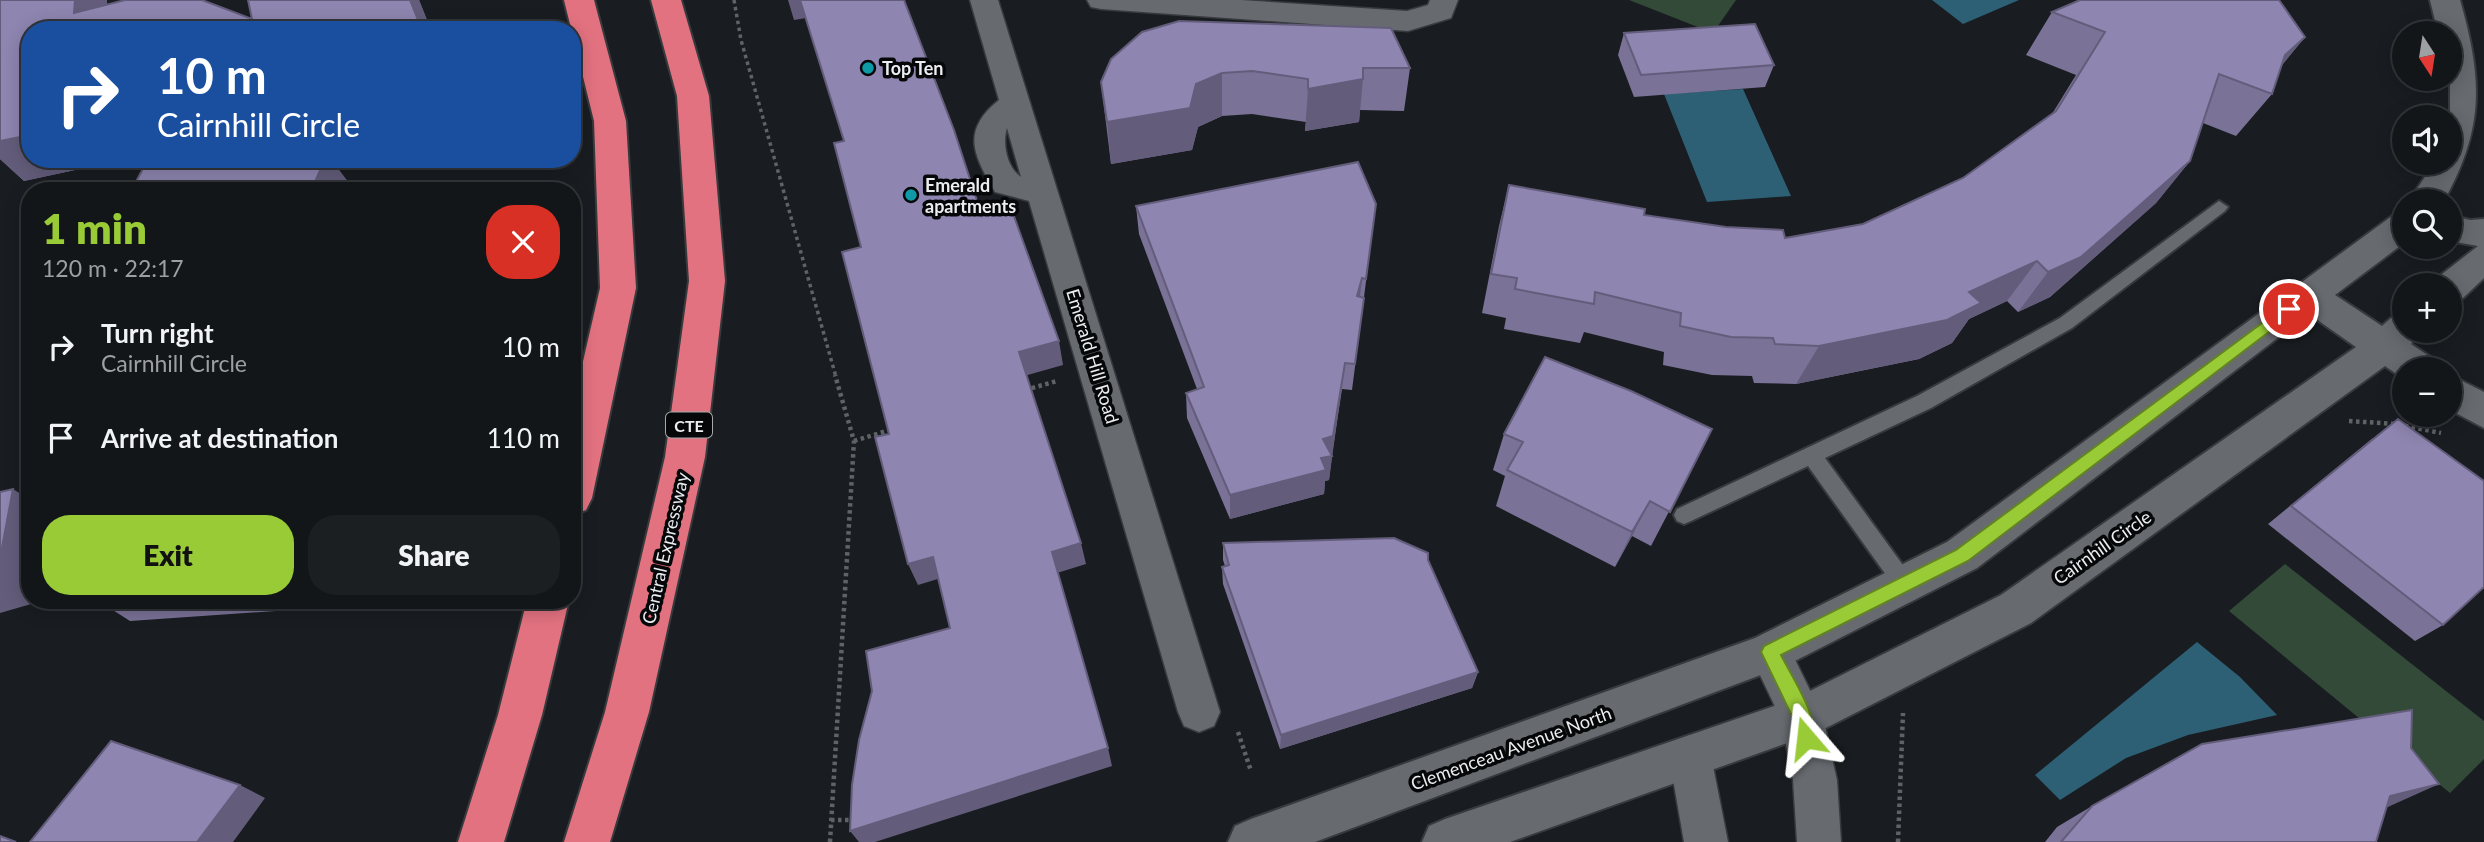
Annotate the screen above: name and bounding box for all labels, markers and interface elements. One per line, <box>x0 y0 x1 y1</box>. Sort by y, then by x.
north arrow <box>2392 21 2462 91</box>
map controls <box>2392 21 2462 427</box>
text: 10 m <box>157 46 267 104</box>
icon: right <box>42 49 133 140</box>
place label: Top Ten <box>882 57 943 79</box>
marker: Top Ten <box>860 60 876 76</box>
text: Cairnhill Circle <box>157 105 360 144</box>
button: sound <box>2392 105 2462 175</box>
place label: Emerald apartments <box>925 174 1016 217</box>
marker: Emerald apartments <box>903 187 919 203</box>
button: search <box>2392 189 2462 259</box>
text: 1 min <box>42 203 147 253</box>
button: close <box>486 205 560 279</box>
text: 120 m · 22:17 <box>42 254 184 282</box>
button: + <box>2392 273 2462 343</box>
pin <box>2259 279 2319 339</box>
street label: Emerald Hill Road <box>1062 286 1124 426</box>
icon: arrive <box>2270 290 2308 328</box>
text: Turn right <box>101 317 214 349</box>
icon: right <box>42 328 80 366</box>
text: 10 m <box>502 331 560 363</box>
text: Cairnhill Circle <box>101 349 247 377</box>
button: − <box>2392 357 2462 427</box>
road number: CTE <box>666 412 712 438</box>
icon: arrive <box>42 419 80 457</box>
text: Arrive at destination <box>101 422 338 454</box>
text: 110 m <box>487 422 560 454</box>
street label: Central Expressway <box>637 469 693 626</box>
street label: Cairnhill Circle <box>2049 505 2155 589</box>
button: Exit <box>42 515 294 595</box>
button: Share <box>308 515 560 595</box>
street label: Clemenceau Avenue North <box>1408 701 1614 795</box>
position arrow <box>1769 701 1843 775</box>

